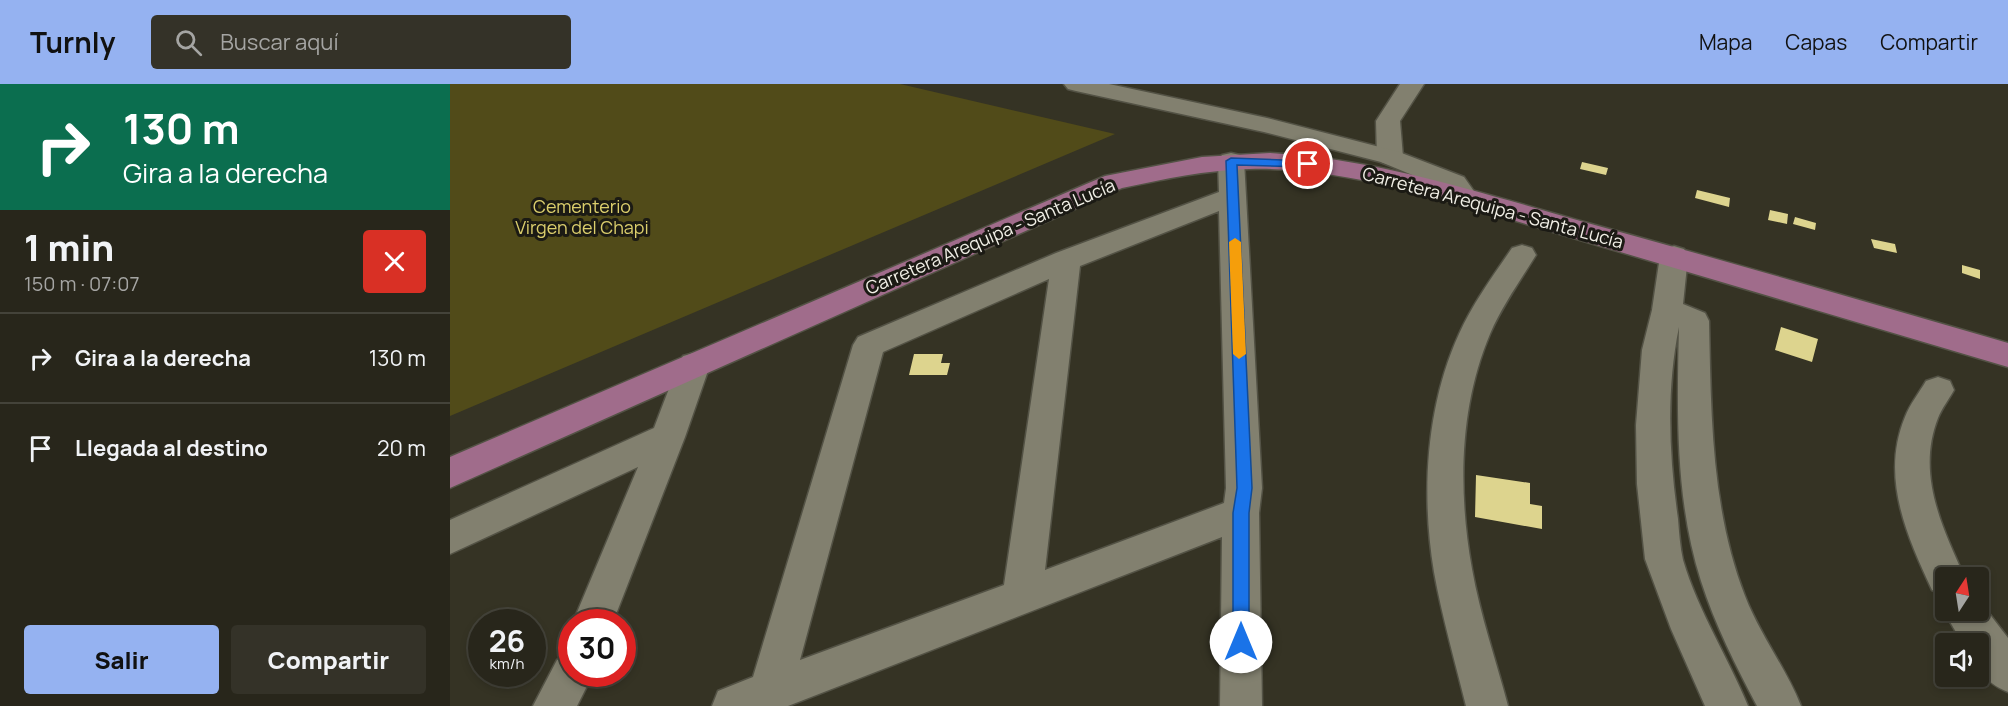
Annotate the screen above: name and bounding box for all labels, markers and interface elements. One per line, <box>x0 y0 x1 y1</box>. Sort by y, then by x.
search box <box>151 15 571 69</box>
text: Turnly <box>30 23 115 61</box>
icon: search <box>172 26 205 59</box>
text: Buscar aquí <box>220 27 339 57</box>
text: Mapa <box>1699 28 1752 56</box>
text: Capas <box>1785 28 1847 56</box>
text: Compartir <box>1880 28 1978 56</box>
text: 130 m <box>123 99 240 157</box>
icon: right <box>24 108 102 186</box>
pin <box>1282 138 1333 189</box>
icon: arrive <box>1291 147 1324 180</box>
text: Gira a la derecha <box>123 154 328 191</box>
street label: Carretera Arequipa - Santa Lucía <box>1360 161 1626 253</box>
street label: Carretera Arequipa - Santa Lucía <box>862 172 1118 300</box>
park label: Cementerio Virgen del Chapi <box>515 194 649 239</box>
text: 1 min <box>24 223 114 272</box>
button: close <box>363 230 426 293</box>
text: 150 m · 07:07 <box>24 270 140 297</box>
icon: right <box>24 342 57 375</box>
text: Gira a la derecha <box>75 343 251 373</box>
text: 130 m <box>369 343 426 373</box>
icon: arrive <box>24 432 57 465</box>
text: Llegada al destino <box>75 433 268 463</box>
text: 20 m <box>377 433 426 463</box>
north arrow <box>1935 567 1989 621</box>
map controls <box>1935 567 1989 687</box>
speed limit sign: 30 <box>558 609 636 687</box>
position arrow <box>1209 610 1273 674</box>
text: 26 <box>489 620 525 661</box>
button: Salir <box>24 625 219 694</box>
button: Compartir <box>231 625 426 694</box>
button: sound <box>1935 633 1989 687</box>
text: km/h <box>490 653 524 674</box>

